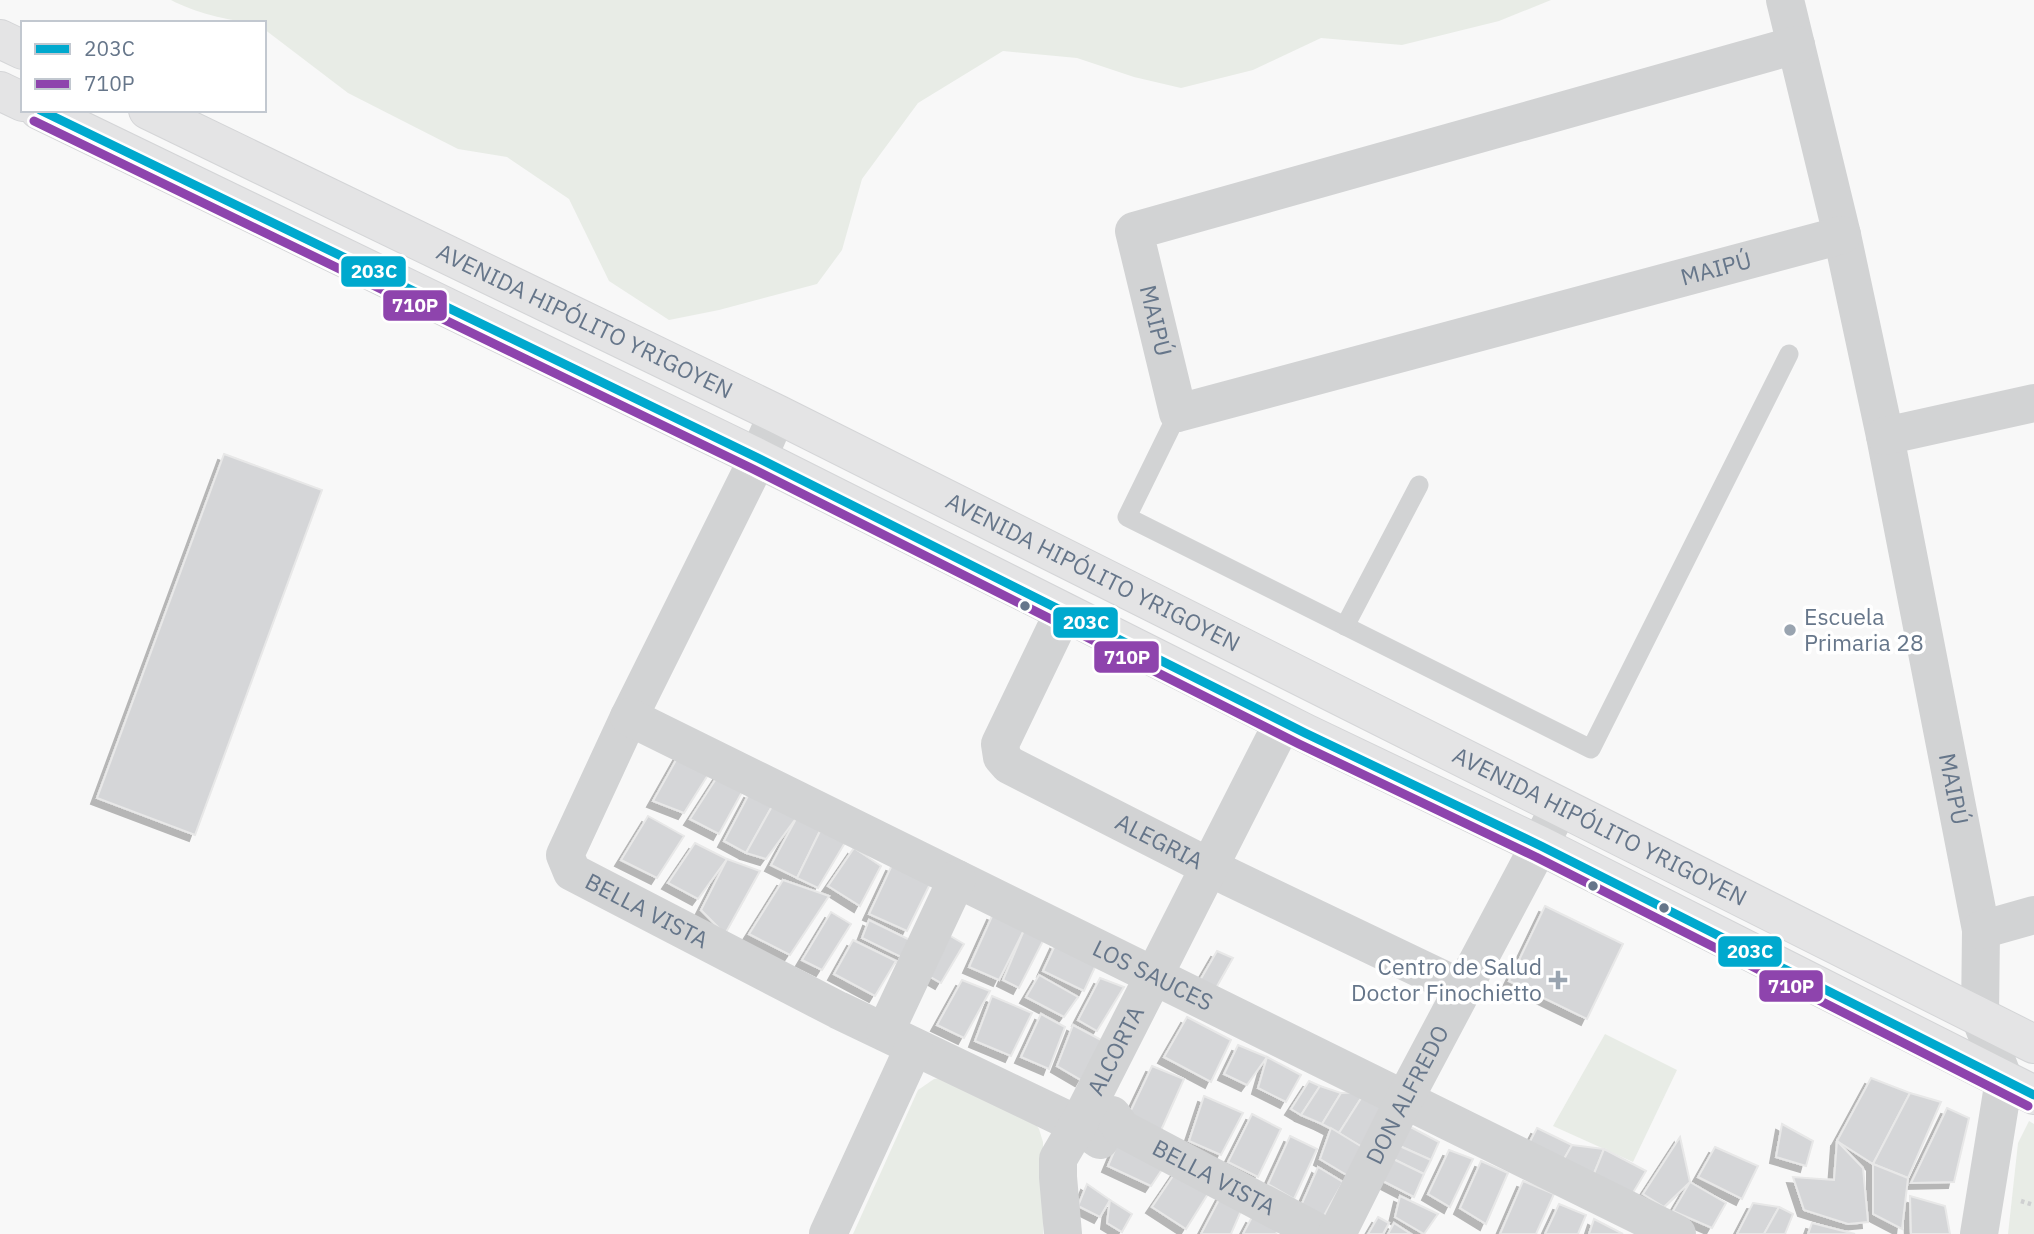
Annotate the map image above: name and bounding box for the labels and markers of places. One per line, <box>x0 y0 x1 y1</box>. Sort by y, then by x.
unlabelled marker <box>1018 599 1032 613</box>
place label: Escuela Primaria 28 <box>1804 601 1924 657</box>
marker: Escuela Primaria 28 <box>1782 622 1798 638</box>
unlabelled marker <box>1586 879 1600 893</box>
unlabelled marker <box>1657 901 1671 915</box>
place label: Centro de Salud Doctor Finochietto <box>1351 951 1542 1007</box>
marker: Centro de Salud Doctor Finochietto <box>1548 970 1568 990</box>

